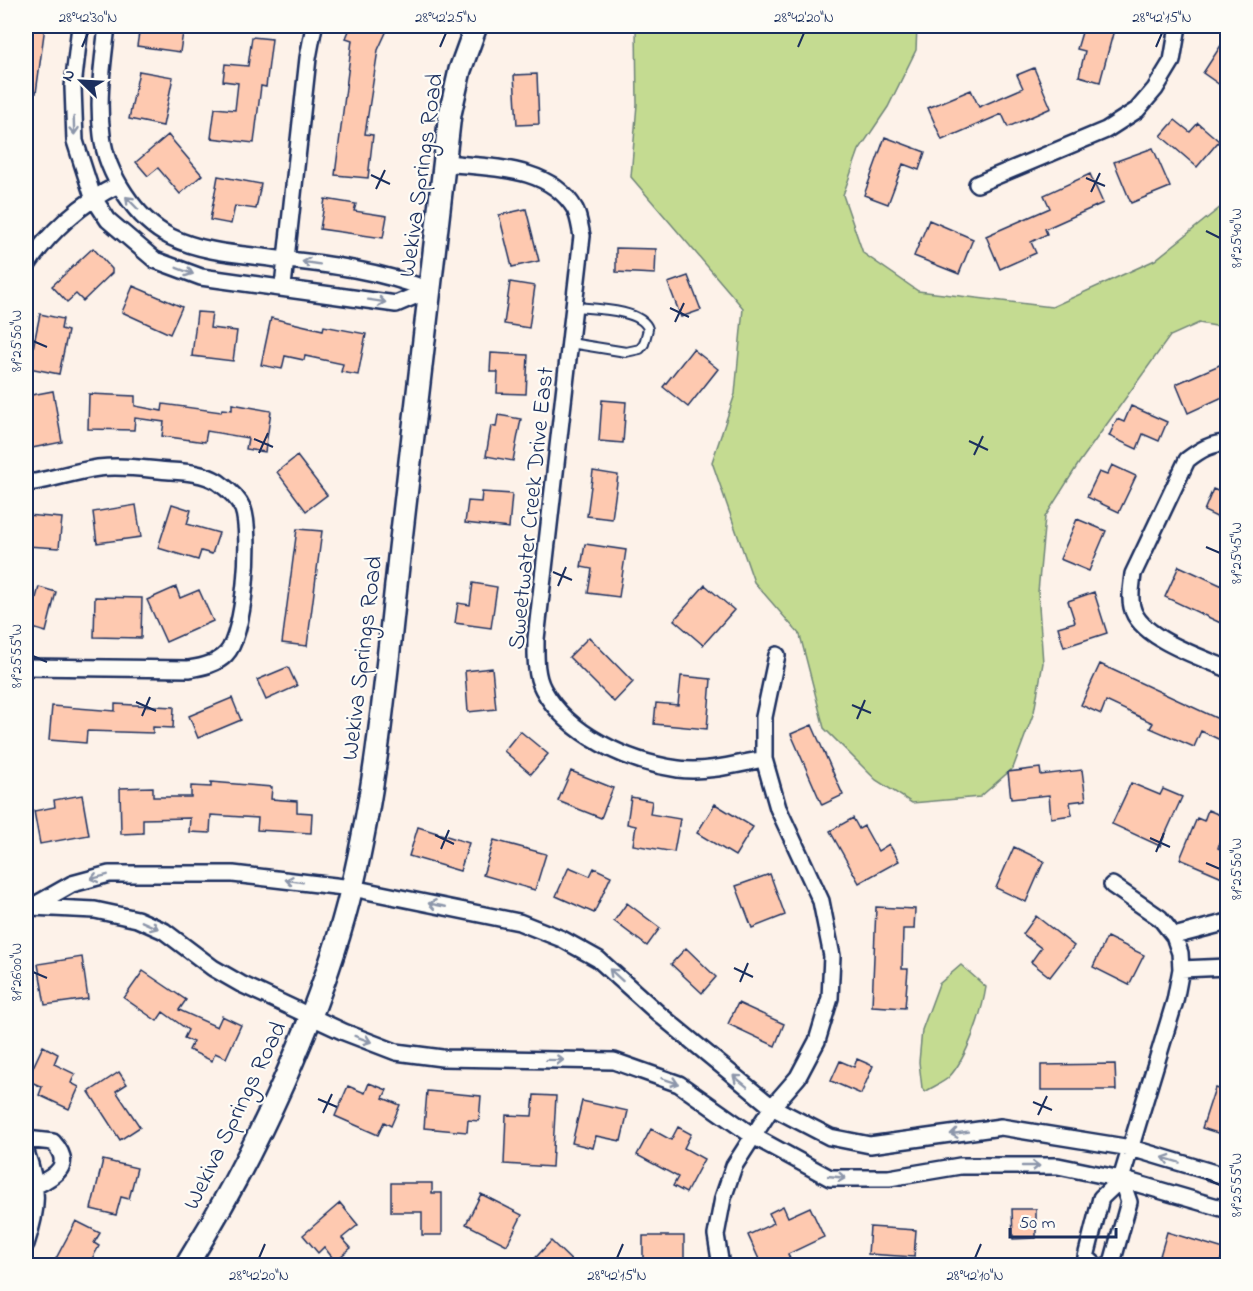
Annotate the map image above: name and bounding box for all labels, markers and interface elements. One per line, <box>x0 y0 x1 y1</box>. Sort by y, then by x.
text: 28°42'30"N <box>59 7 117 29</box>
text: 28°42'25"N <box>415 7 477 29</box>
text: 28°42'20"N <box>774 7 834 29</box>
text: 28°42'15"N <box>1132 7 1192 29</box>
north arrow <box>51 51 111 111</box>
text: N <box>56 66 82 86</box>
street label: Wekiva Springs Road <box>391 71 454 280</box>
one-way arrow <box>69 115 80 135</box>
one-way arrow <box>125 196 139 211</box>
text: 81°25'40"W <box>1226 208 1248 268</box>
one-way arrow <box>302 258 321 269</box>
one-way arrow <box>175 267 193 278</box>
one-way arrow <box>367 295 386 306</box>
text: 81°25'50"W <box>6 310 28 372</box>
street label: Sweetwater Creek Drive East <box>500 365 565 651</box>
text: 81°25'45"W <box>1226 522 1248 584</box>
street label: Wekiva Springs Road <box>334 554 393 763</box>
text: 81°25'55"W <box>6 624 28 688</box>
text: 81°25'50"W <box>1226 838 1248 900</box>
one-way arrow <box>90 871 109 883</box>
one-way arrow <box>284 875 304 886</box>
one-way arrow <box>428 899 447 910</box>
one-way arrow <box>140 920 158 931</box>
text: 81°26'00"W <box>6 943 28 1001</box>
one-way arrow <box>608 968 623 982</box>
street label: Wekiva Springs Road <box>175 1016 297 1216</box>
one-way arrow <box>353 1034 372 1045</box>
one-way arrow <box>545 1054 565 1066</box>
one-way arrow <box>733 1074 749 1087</box>
one-way arrow <box>660 1076 678 1087</box>
one-way arrow <box>950 1128 970 1139</box>
text: 81°25'55"W <box>1226 1153 1248 1217</box>
one-way arrow <box>1162 1154 1181 1165</box>
one-way arrow <box>1020 1160 1040 1172</box>
one-way arrow <box>827 1172 846 1183</box>
scale bar <box>1010 1201 1116 1239</box>
text: 50 m <box>1019 1211 1056 1237</box>
text: 28°42'20"N <box>229 1265 289 1287</box>
text: 28°42'15"N <box>587 1265 647 1287</box>
text: 28°42'10"N <box>946 1265 1004 1287</box>

